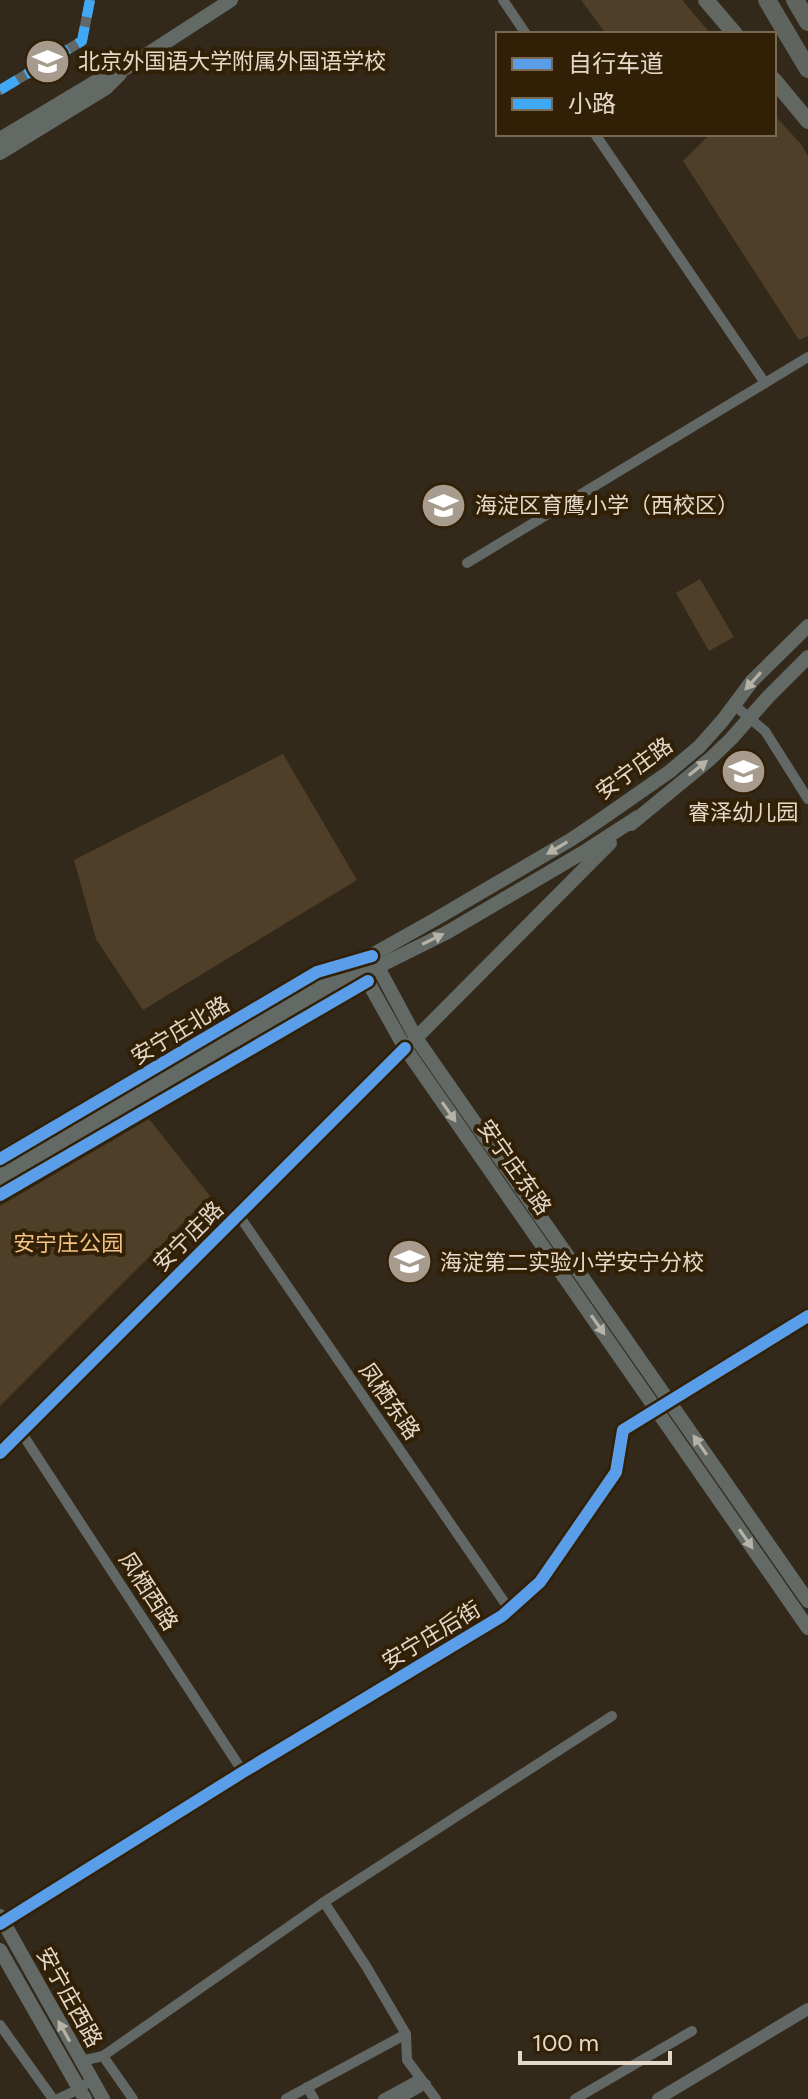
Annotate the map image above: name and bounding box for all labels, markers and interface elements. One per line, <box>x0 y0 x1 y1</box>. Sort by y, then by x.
legend <box>496 32 776 136</box>
school or university icon: 北京外国语大学附属外国语学校 <box>23 37 71 85</box>
place label: 北京外国语大学附属外国语学校 <box>78 48 386 75</box>
text: 自行车道 <box>568 49 664 78</box>
text: 小路 <box>568 89 616 118</box>
school or university icon: 海淀区育鹰小学（西校区） <box>420 481 468 529</box>
place label: 海淀区育鹰小学（西校区） <box>475 492 739 519</box>
one-way arrow <box>745 671 762 691</box>
street label: 安宁庄路 <box>591 732 678 805</box>
school or university icon: 睿泽幼儿园 <box>719 747 767 795</box>
one-way arrow <box>688 760 708 777</box>
place label: 睿泽幼儿园 <box>688 799 798 826</box>
one-way arrow <box>546 841 568 855</box>
one-way arrow <box>422 933 445 946</box>
street label: 安宁庄北路 <box>126 991 234 1070</box>
one-way arrow <box>441 1102 456 1123</box>
street label: 安宁庄东路 <box>472 1114 557 1220</box>
street label: 安宁庄路 <box>148 1196 229 1277</box>
park label: 安宁庄公园 <box>13 1230 123 1257</box>
school or university icon: 海淀第二实验小学安宁分校 <box>385 1238 433 1286</box>
place label: 海淀第二实验小学安宁分校 <box>440 1249 704 1276</box>
one-way arrow <box>590 1315 605 1336</box>
street label: 凤栖东路 <box>353 1357 426 1445</box>
one-way arrow <box>693 1434 708 1455</box>
one-way arrow <box>738 1528 753 1549</box>
street label: 凤栖西路 <box>113 1547 184 1636</box>
street label: 安宁庄后街 <box>377 1596 485 1675</box>
street label: 安宁庄西路 <box>31 1943 108 2052</box>
scale bar <box>520 2015 670 2065</box>
one-way arrow <box>57 2020 71 2043</box>
text: 100 m <box>532 2028 599 2057</box>

